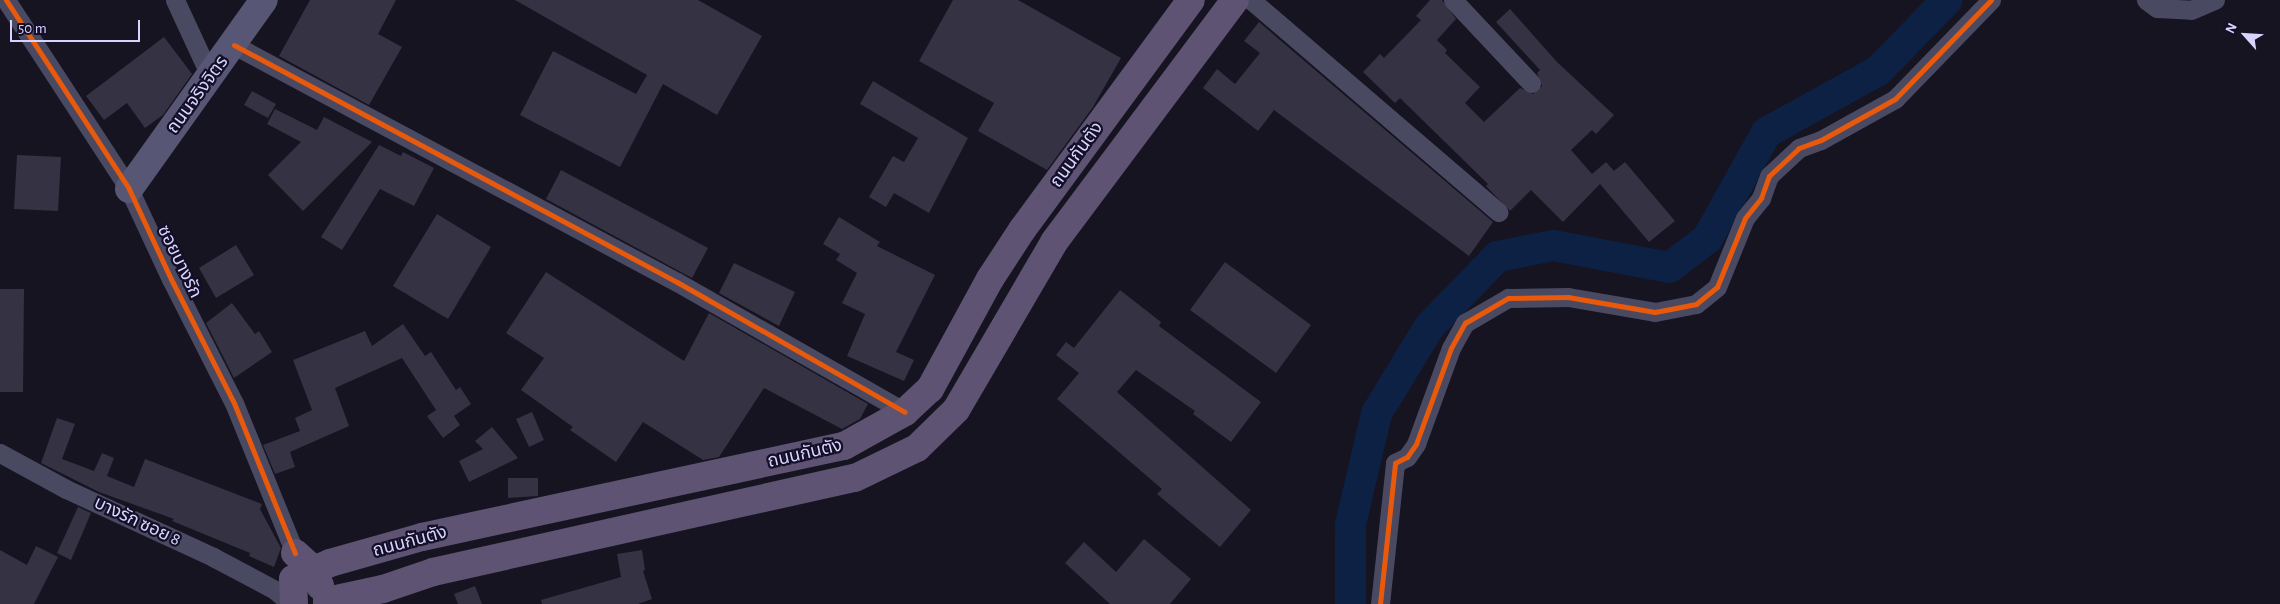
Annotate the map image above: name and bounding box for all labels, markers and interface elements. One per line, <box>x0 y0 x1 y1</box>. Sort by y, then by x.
scale bar <box>12 10 142 42</box>
north arrow <box>2220 10 2270 60</box>
text: 50 m <box>18 21 47 36</box>
text: N <box>2223 21 2240 36</box>
street label: ถนนจริงจิตร <box>163 52 233 138</box>
street label: ถนนกันตัง <box>1046 118 1108 192</box>
street label: ซอยบางรัก <box>152 222 206 302</box>
street label: ถนนกันตัง <box>766 435 844 473</box>
street label: บางรัก ซอย 8 <box>90 493 184 551</box>
street label: ถนนกันตัง <box>371 522 449 562</box>

